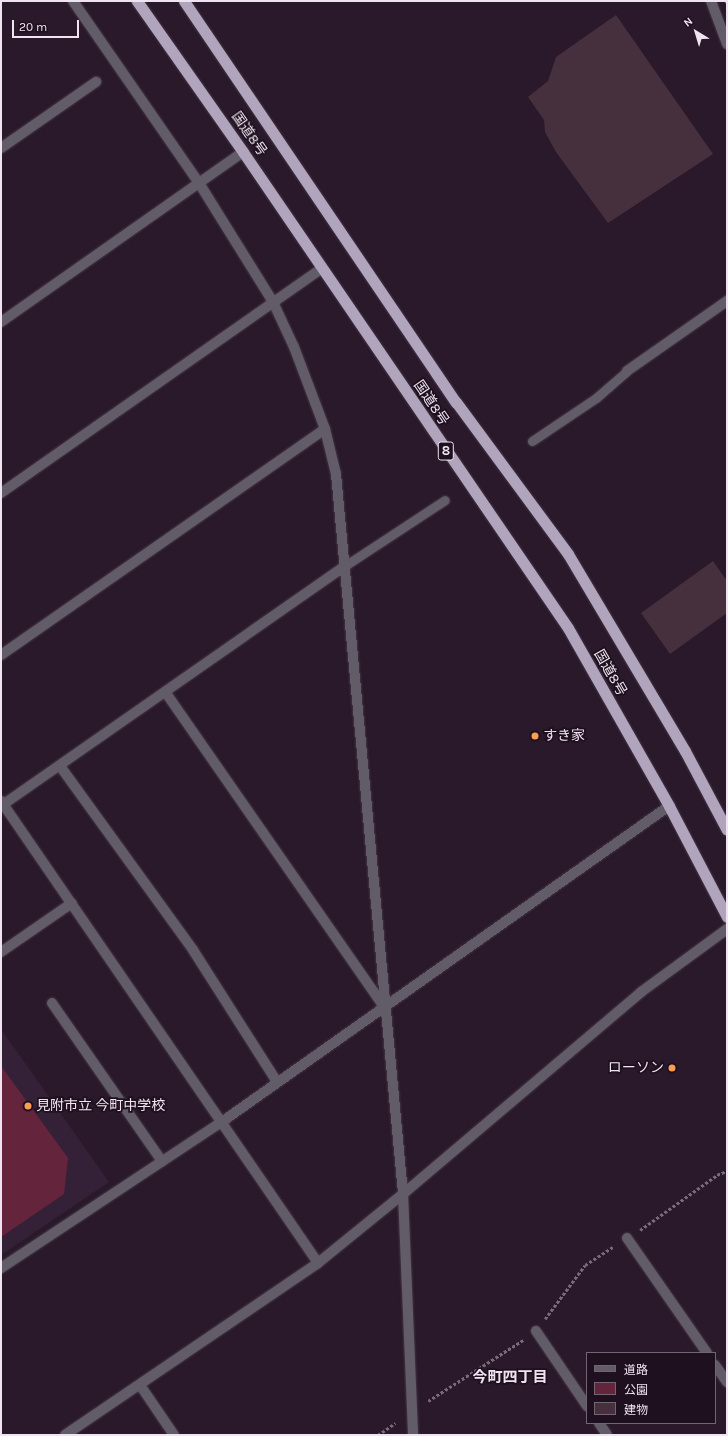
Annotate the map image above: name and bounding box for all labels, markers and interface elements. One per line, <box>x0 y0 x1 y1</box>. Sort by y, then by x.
scale bar <box>14 12 81 38</box>
north arrow <box>676 12 716 52</box>
text: N <box>681 15 695 30</box>
text: 20 m <box>19 20 47 34</box>
street label: 国道8号 <box>228 108 270 160</box>
street label: 国道8号 <box>410 377 452 429</box>
road number: 8 <box>437 440 455 462</box>
street label: 国道8号 <box>590 647 630 699</box>
place label: すき家 <box>543 728 585 744</box>
marker: すき家 <box>530 731 540 741</box>
place label: ローソン <box>608 1060 664 1076</box>
marker: ローソン <box>667 1063 677 1073</box>
place label: 見附市立 今町中学校 <box>36 1098 165 1114</box>
marker: 見附市立 今町中学校 <box>23 1101 33 1111</box>
legend <box>586 1352 716 1424</box>
text: 道路 <box>624 1363 648 1377</box>
district label: 今町四丁目 <box>473 1369 547 1387</box>
text: 公園 <box>624 1383 648 1397</box>
text: 建物 <box>624 1403 648 1417</box>

